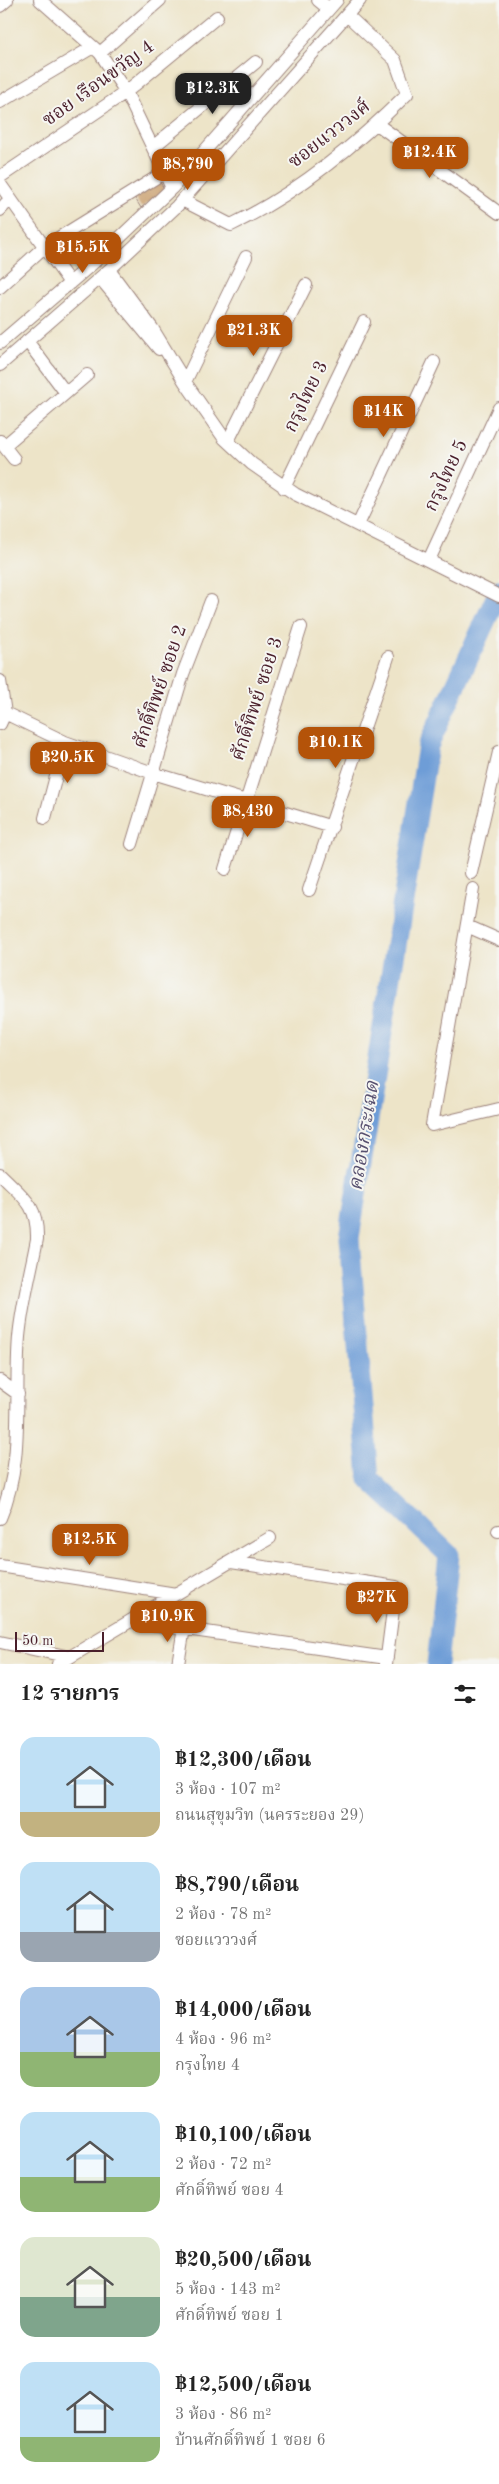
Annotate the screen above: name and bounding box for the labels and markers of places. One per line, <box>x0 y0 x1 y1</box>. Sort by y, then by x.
pin: ฿12.3K <box>172 72 254 115</box>
pin: ฿12.4K <box>389 136 471 179</box>
pin: ฿8,790 <box>147 148 229 191</box>
pin: ฿15.5K <box>42 232 124 274</box>
pin: ฿21.3K <box>213 314 295 357</box>
pin: ฿14K <box>354 396 414 438</box>
pin: ฿10.1K <box>295 726 377 769</box>
pin: ฿20.5K <box>27 742 109 784</box>
pin: ฿8,430 <box>207 796 289 838</box>
pin: ฿12.5K <box>49 1524 131 1566</box>
pin: ฿27K <box>347 1582 407 1624</box>
pin: ฿10.9K <box>127 1600 209 1643</box>

